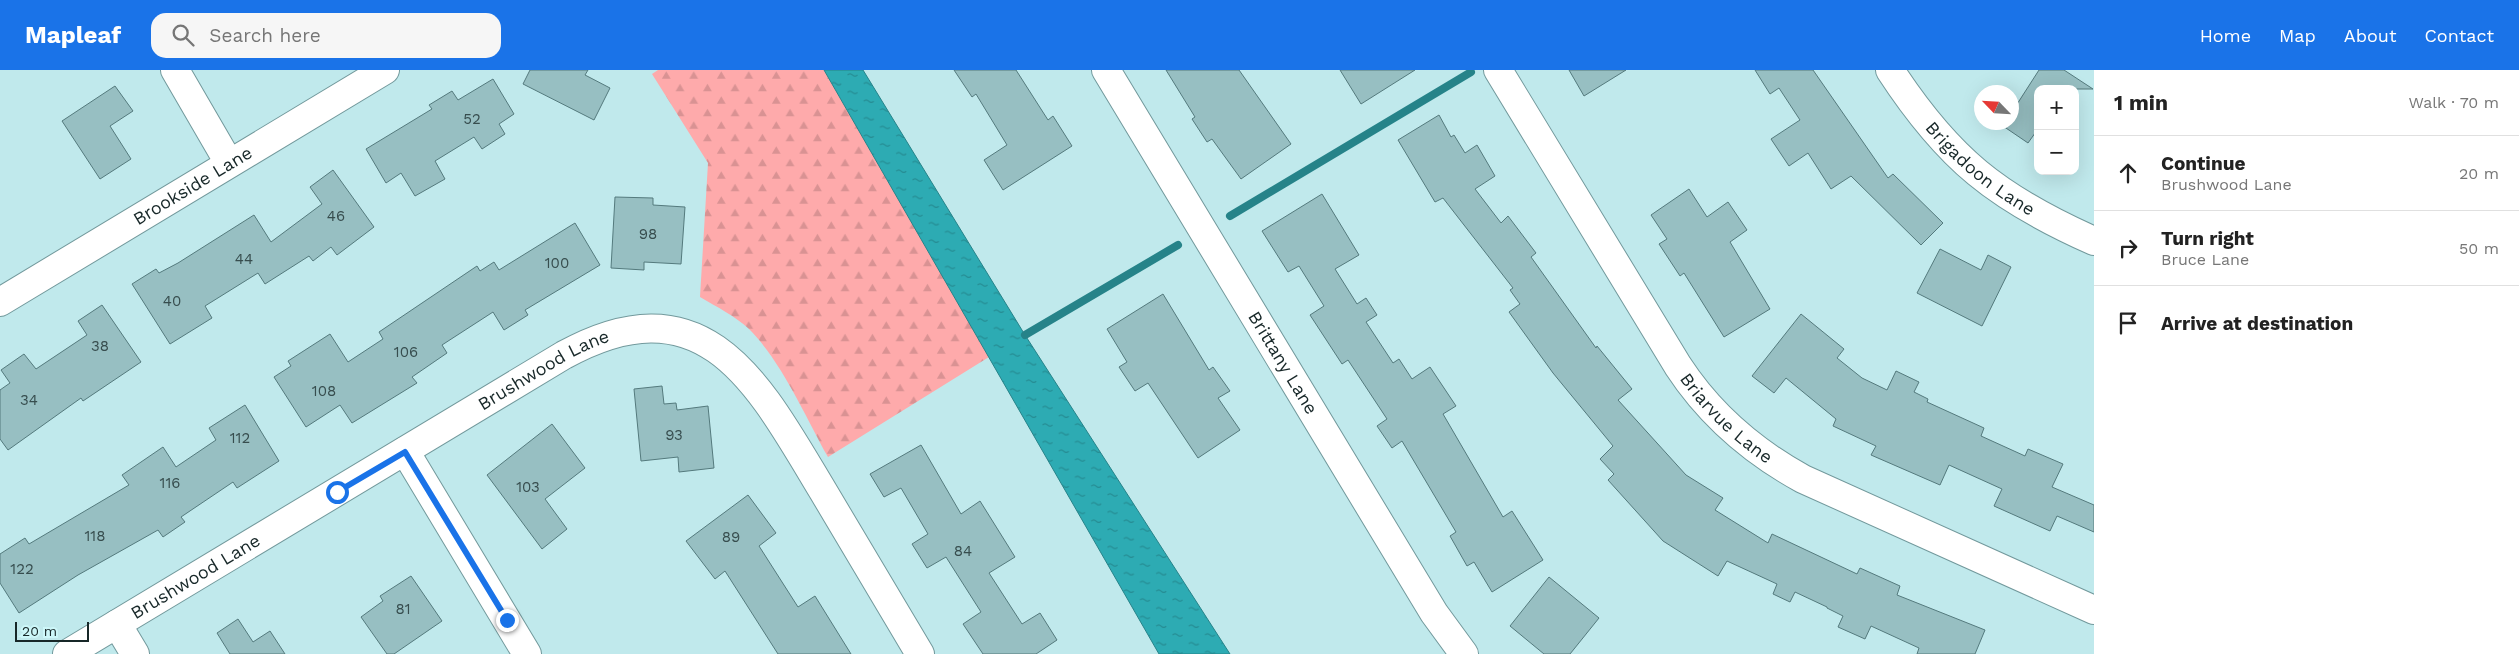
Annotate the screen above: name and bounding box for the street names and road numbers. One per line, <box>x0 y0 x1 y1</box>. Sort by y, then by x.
street label: Brigadoon Lane <box>1922 117 2039 220</box>
street label: Brookside Lane <box>129 142 256 229</box>
street label: Brittany Lane <box>1244 307 1322 418</box>
street label: Brushwood Lane <box>474 325 612 414</box>
street label: Briarvue Lane <box>1676 369 1777 467</box>
street label: Brushwood Lane <box>127 529 264 623</box>

